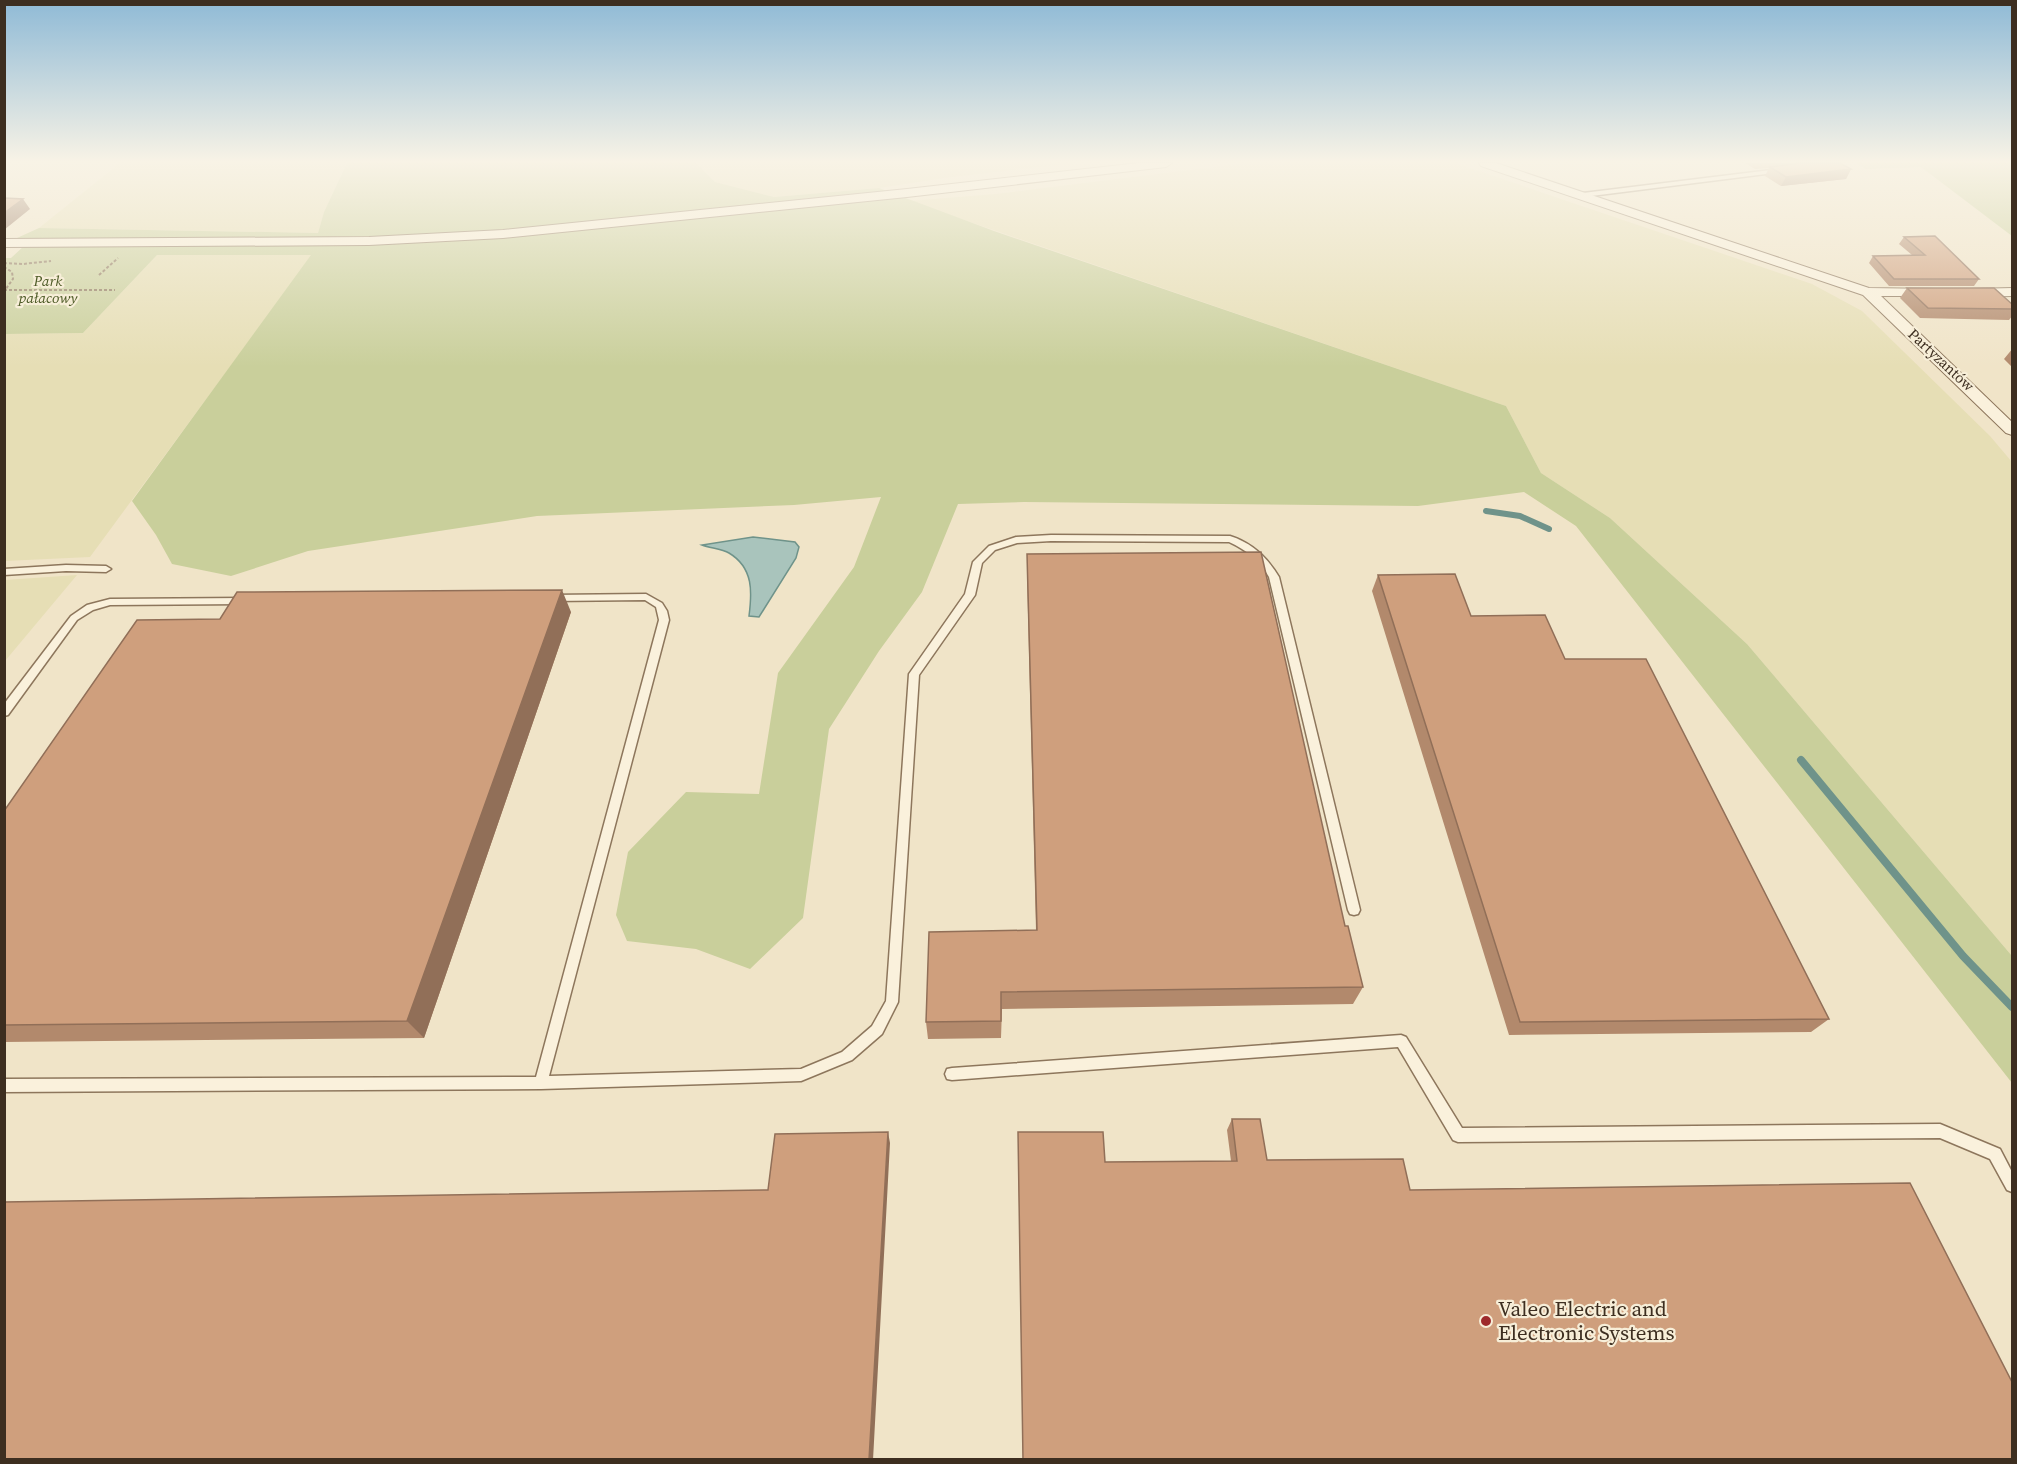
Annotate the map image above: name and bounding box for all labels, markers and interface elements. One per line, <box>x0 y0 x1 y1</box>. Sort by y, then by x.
park label: Park pałacowy <box>17 270 78 308</box>
street label: Partyzantów <box>1904 323 1979 396</box>
place label: Valeo Electric and Electronic Systems <box>1498 1294 1675 1347</box>
marker: Valeo Electric and Electronic Systems <box>1479 1314 1493 1328</box>

